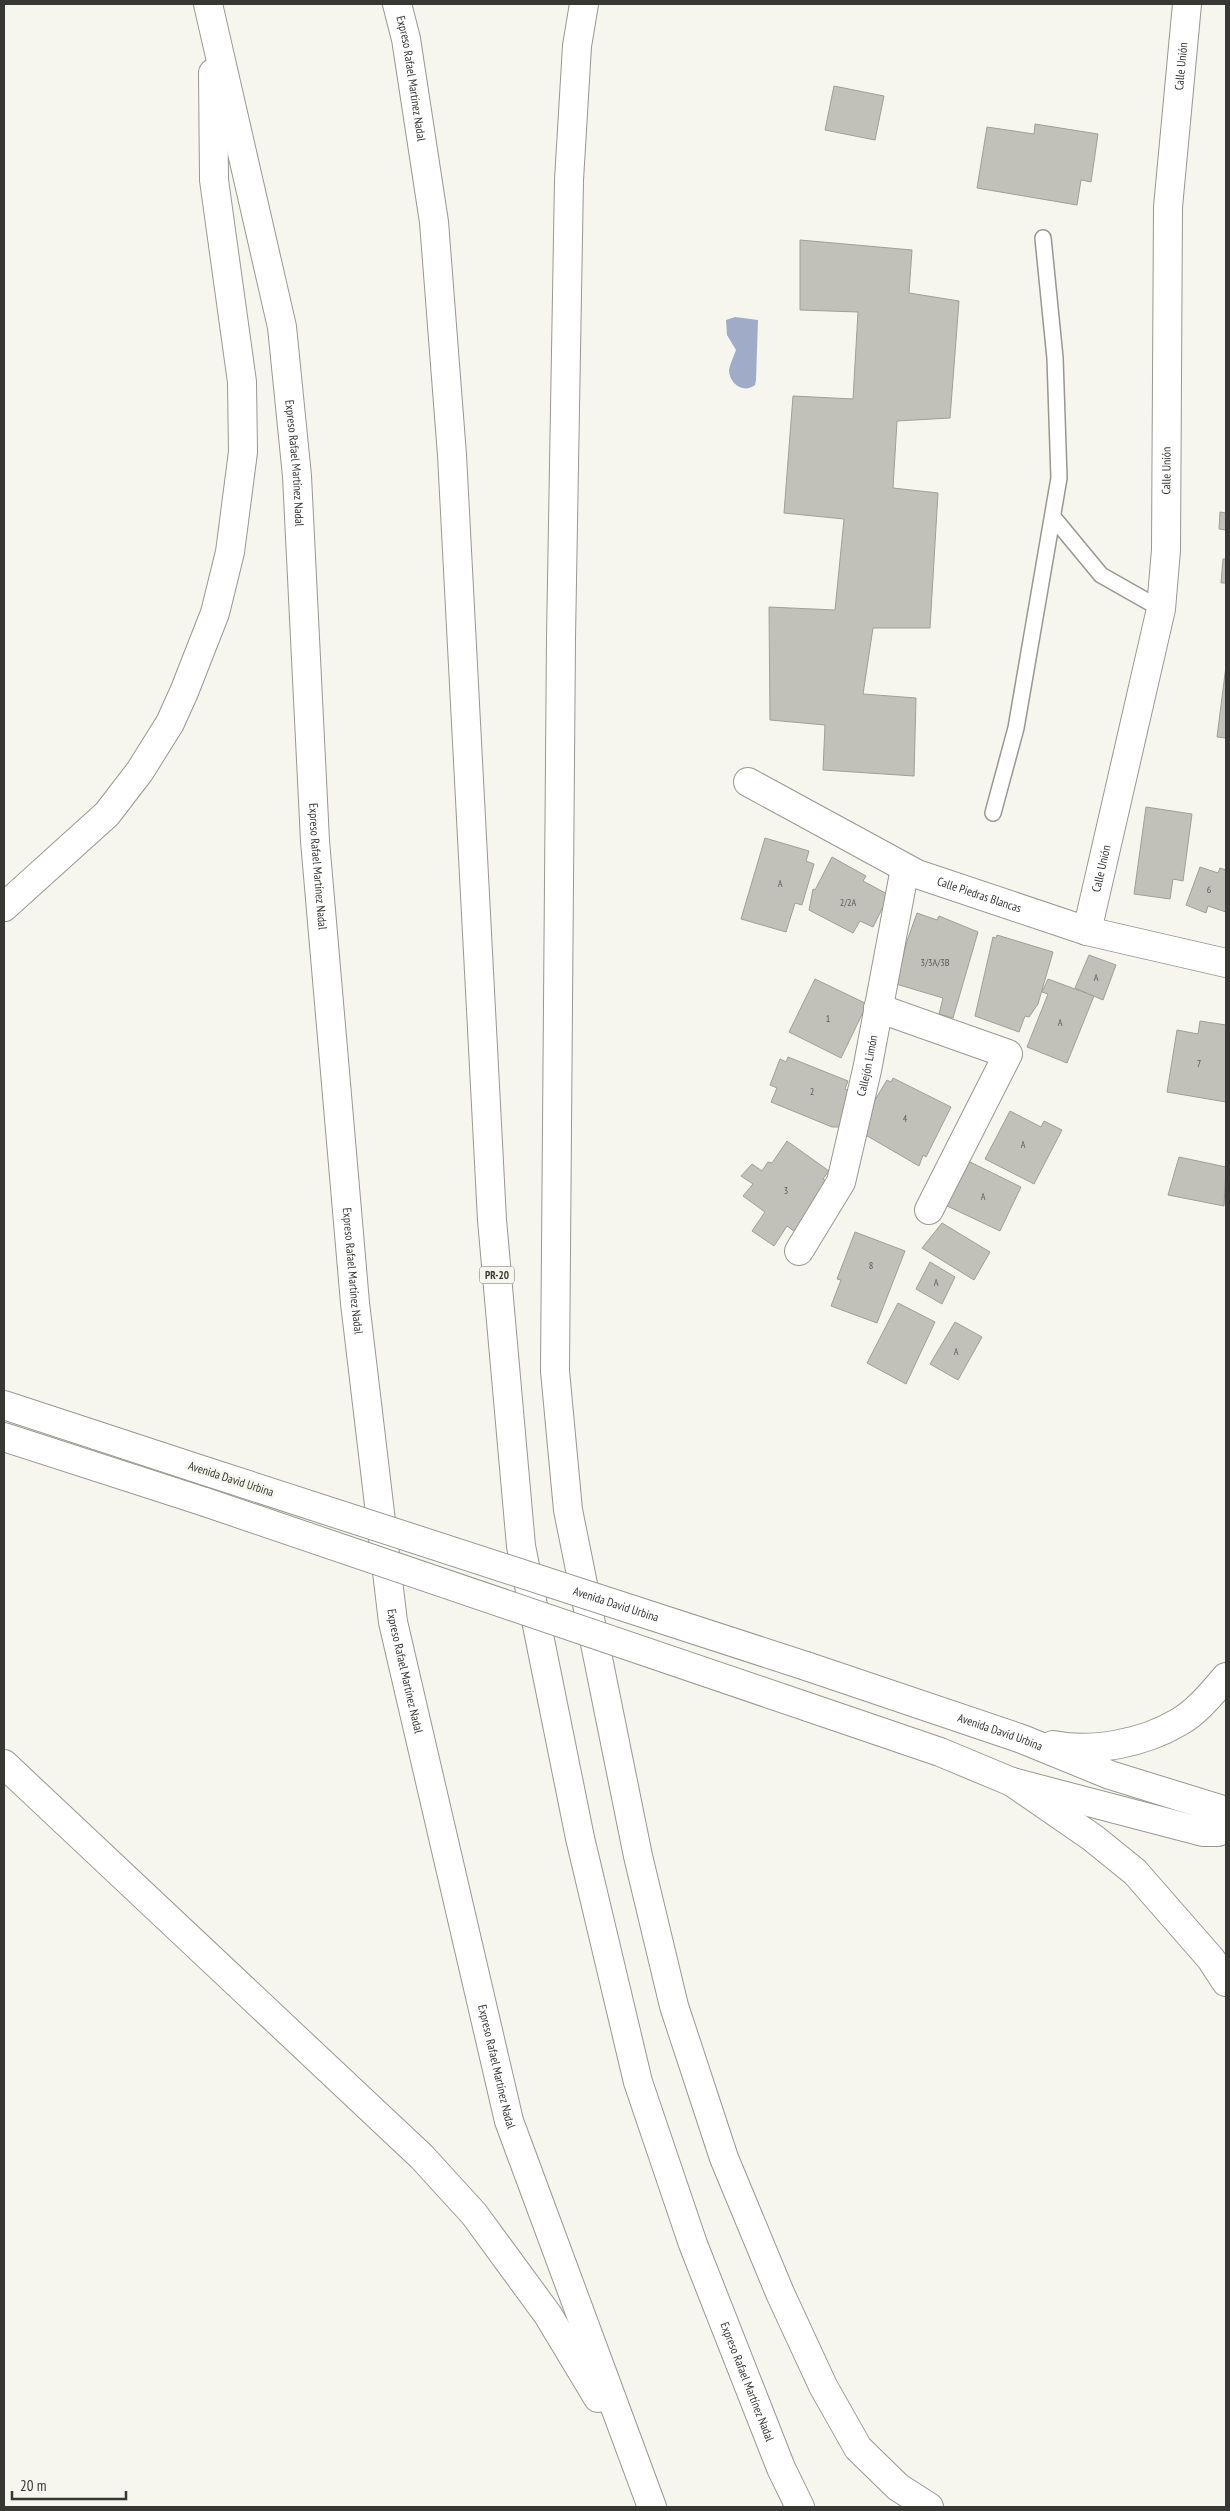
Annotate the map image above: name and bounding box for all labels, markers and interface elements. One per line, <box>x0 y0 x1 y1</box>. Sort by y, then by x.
street label: Expreso Rafael Martínez Nadal <box>393 14 430 142</box>
street label: Calle Unión <box>1171 42 1190 91</box>
street label: Expreso Rafael Martínez Nadal <box>282 399 307 527</box>
street label: Calle Unión <box>1158 447 1174 495</box>
street label: Expreso Rafael Martínez Nadal <box>306 803 331 930</box>
street label: Calle Unión <box>1088 843 1114 894</box>
street label: Calle Piedras Blancas <box>935 873 1023 915</box>
house number: A <box>778 877 783 890</box>
house number: 6 <box>1207 883 1212 896</box>
house number: 2/2A <box>840 896 857 909</box>
house number: 3/3A/3B <box>921 956 950 969</box>
house number: A <box>1094 971 1099 984</box>
house number: 1 <box>826 1012 830 1025</box>
house number: A <box>1058 1016 1063 1029</box>
street label: Callejón Limón <box>853 1034 880 1098</box>
house number: 7 <box>1197 1057 1201 1070</box>
house number: 2 <box>810 1085 814 1098</box>
house number: 4 <box>903 1112 908 1125</box>
house number: A <box>1021 1138 1026 1151</box>
house number: 3 <box>784 1184 788 1197</box>
house number: A <box>981 1190 986 1203</box>
street label: Expreso Rafael Martínez Nadal <box>340 1207 367 1335</box>
house number: 8 <box>869 1259 873 1272</box>
road number: PR-20 <box>480 1266 514 1284</box>
house number: A <box>934 1276 939 1289</box>
house number: A <box>954 1345 959 1358</box>
street label: Avenida David Urbina <box>187 1458 276 1499</box>
street label: Avenida David Urbina <box>571 1583 661 1625</box>
street label: Expreso Rafael Martínez Nadal <box>385 1608 427 1735</box>
street label: Avenida David Urbina <box>956 1710 1045 1754</box>
street label: Expreso Rafael Martínez Nadal <box>475 2003 519 2131</box>
street label: Expreso Rafael Martínez Nadal <box>717 2320 778 2444</box>
scale bar <box>12 2468 126 2500</box>
text: 20 m <box>20 2476 46 2495</box>

